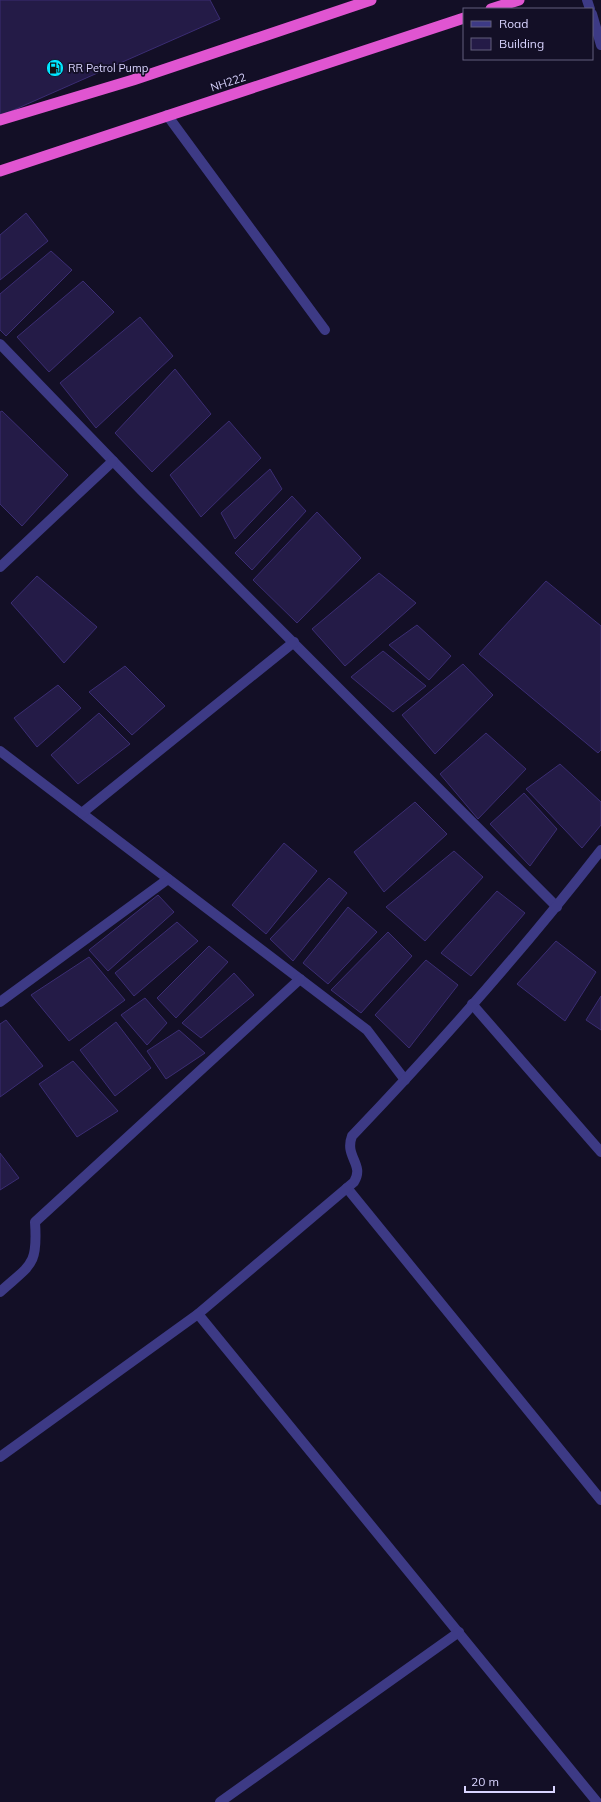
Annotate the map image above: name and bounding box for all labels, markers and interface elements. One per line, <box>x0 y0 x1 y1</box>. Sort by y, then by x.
legend <box>463 8 593 60</box>
text: Road <box>499 16 528 31</box>
text: Building <box>499 36 544 51</box>
fuel station icon: RR Petrol Pump <box>45 58 65 78</box>
place label: RR Petrol Pump <box>68 61 149 75</box>
street label: NH222 <box>209 70 248 94</box>
scale bar <box>465 1768 554 1794</box>
text: 20 m <box>471 1774 499 1789</box>

